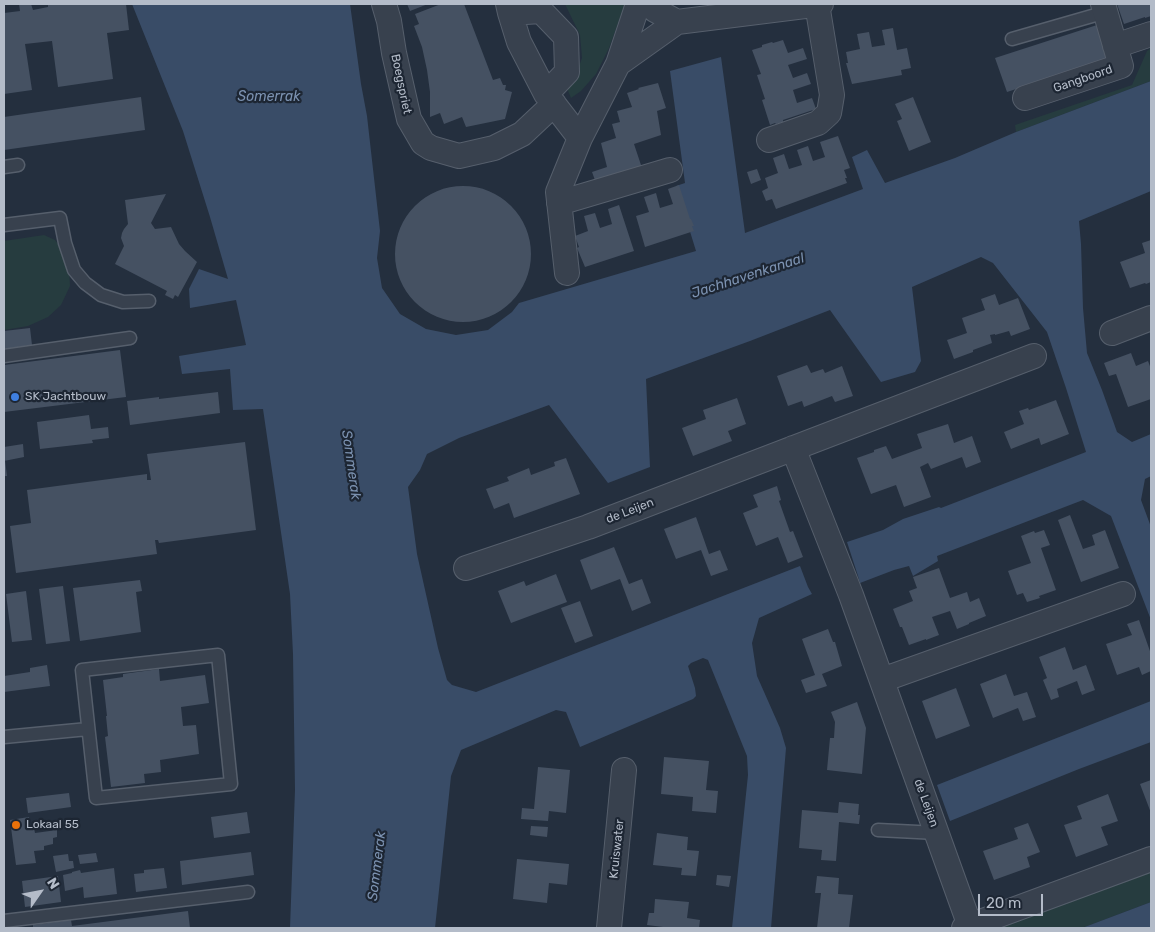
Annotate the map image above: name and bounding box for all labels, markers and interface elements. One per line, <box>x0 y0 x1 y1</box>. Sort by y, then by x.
street label: Boegspriet <box>388 53 414 115</box>
street label: Gangboord <box>1051 62 1115 96</box>
water label: Somerrak <box>237 89 301 105</box>
water label: Jachhavenkanaal <box>690 250 806 302</box>
place label: SK Jachtbouw <box>25 390 106 404</box>
marker: SK Jachtbouw <box>9 391 21 403</box>
water label: Sommerak <box>338 429 364 501</box>
street label: de Leijen <box>604 495 656 527</box>
street label: de Leijen <box>911 777 941 829</box>
place label: Lokaal 55 <box>26 818 79 832</box>
street label: Kruiswater <box>607 818 627 880</box>
marker: Lokaal 55 <box>10 819 22 831</box>
water label: Sommerak <box>364 830 390 902</box>
north arrow <box>15 867 65 917</box>
text: N <box>43 875 63 892</box>
scale bar <box>980 884 1045 916</box>
text: 20 m <box>986 894 1021 912</box>

